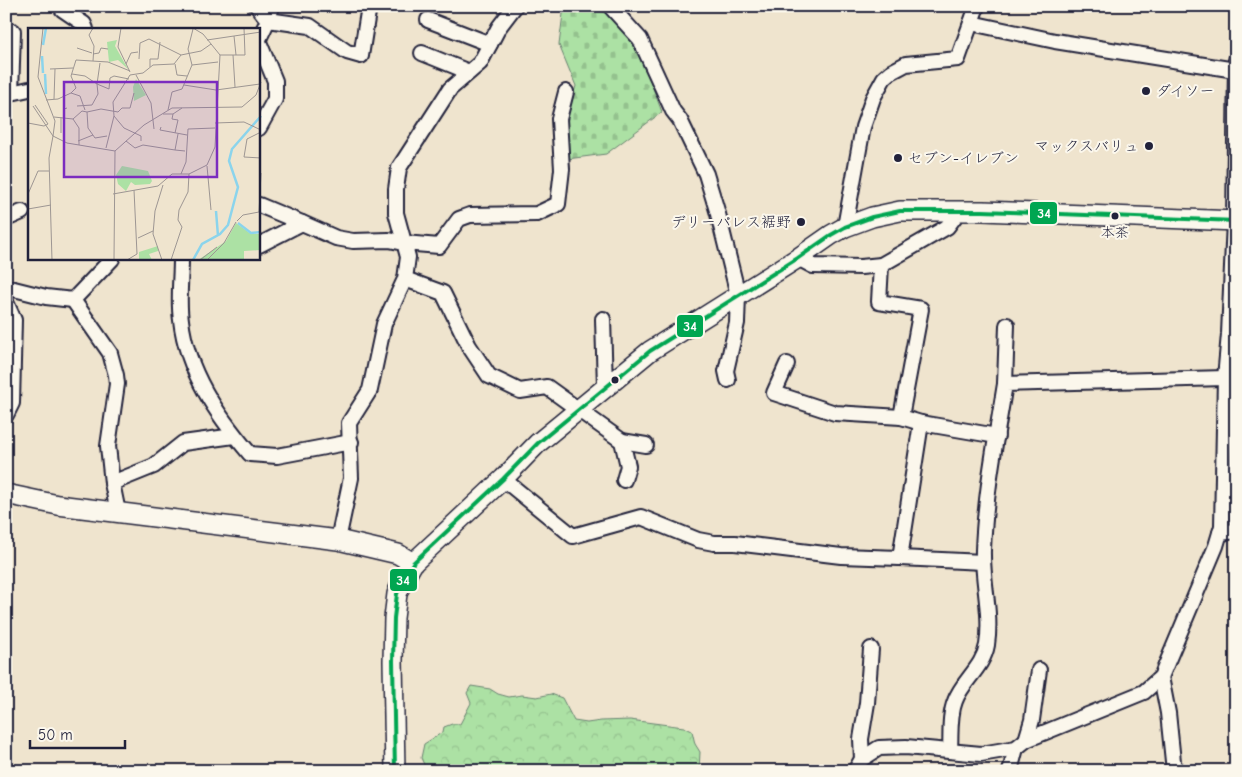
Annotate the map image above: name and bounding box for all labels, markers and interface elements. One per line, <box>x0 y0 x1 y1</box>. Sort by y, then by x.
inset map <box>28 28 260 260</box>
place label: ダイソー <box>1156 82 1215 100</box>
marker: ダイソー <box>1140 85 1152 97</box>
place label: マックスバリュ <box>1034 137 1139 155</box>
marker: マックスバリュ <box>1143 140 1155 152</box>
place label: セブン-イレブン <box>908 149 1019 167</box>
marker: セブン-イレブン <box>892 152 904 164</box>
line badge: 34 <box>1029 201 1058 225</box>
text: 34 <box>1037 205 1051 222</box>
marker: 本茶 <box>1110 211 1120 221</box>
place label: デリーパレス裾野 <box>671 213 791 231</box>
marker: デリーパレス裾野 <box>795 216 807 228</box>
place label: 本茶 <box>1101 224 1129 241</box>
line badge: 34 <box>676 314 704 338</box>
text: 34 <box>683 318 697 335</box>
unlabelled marker <box>610 375 620 385</box>
line badge: 34 <box>389 568 418 592</box>
text: 34 <box>396 572 410 589</box>
scale bar <box>30 717 125 749</box>
text: 50 m <box>38 726 73 744</box>

